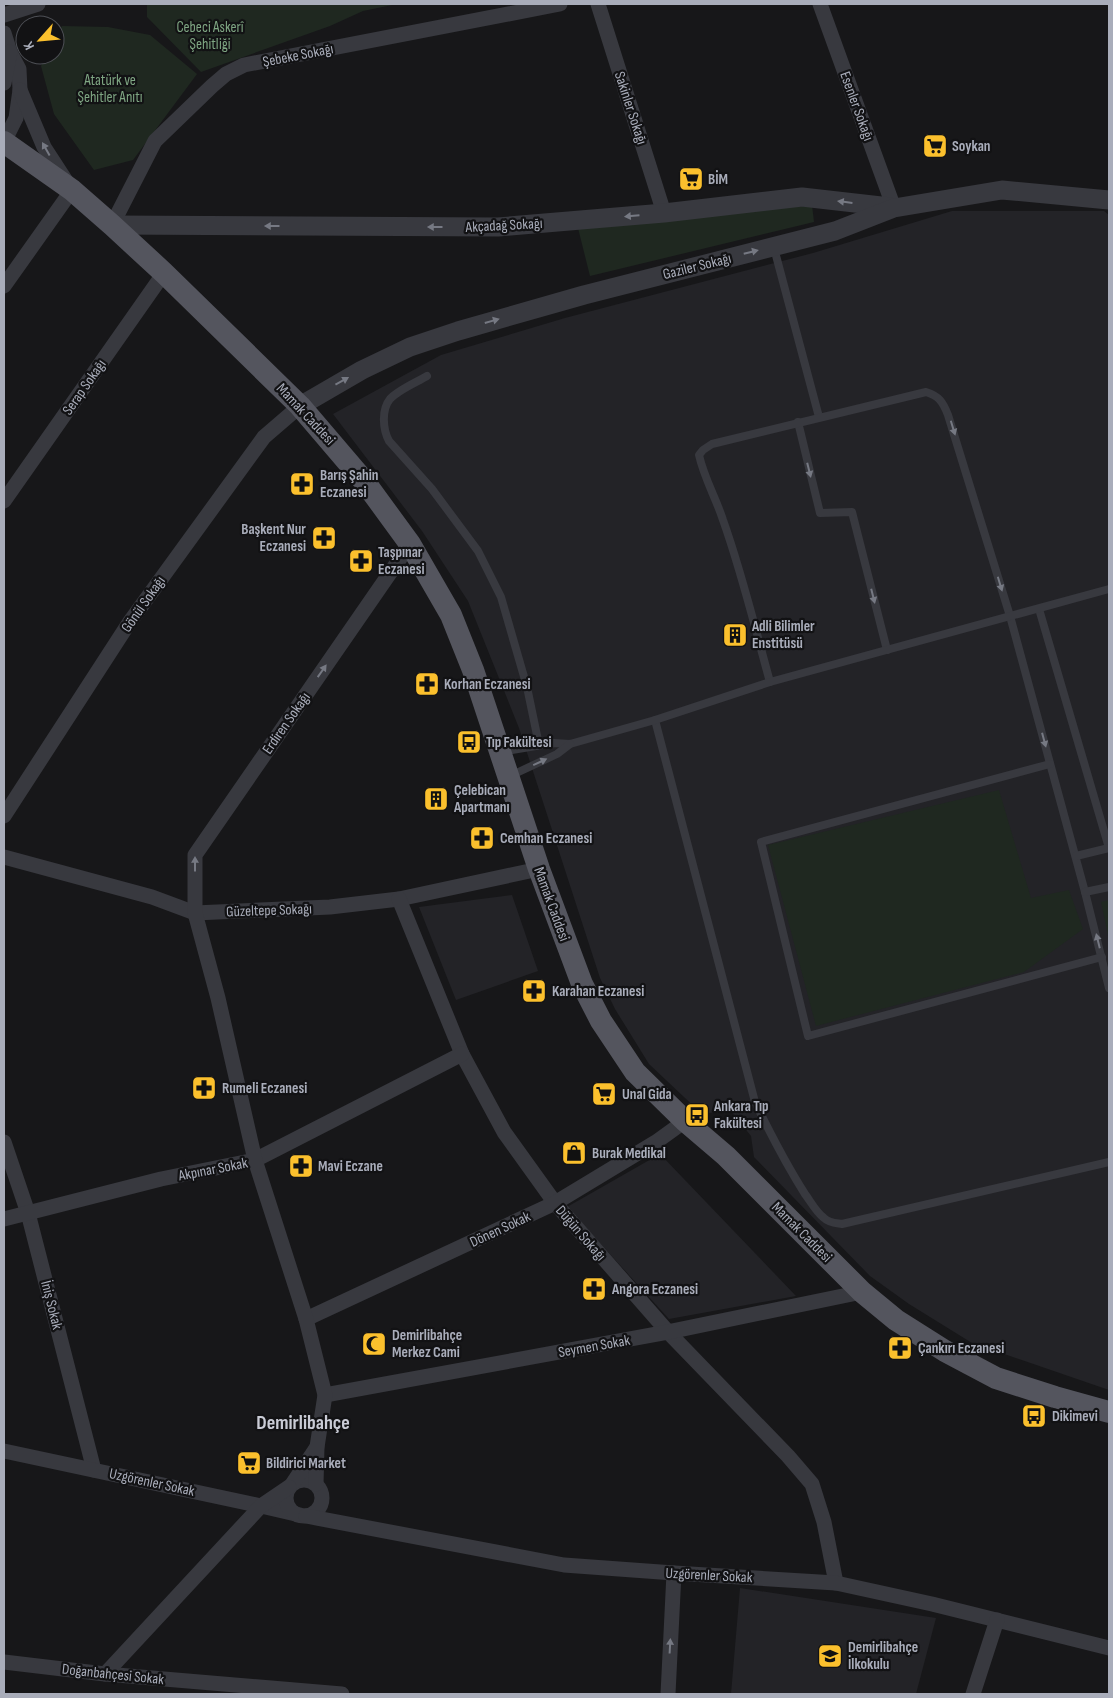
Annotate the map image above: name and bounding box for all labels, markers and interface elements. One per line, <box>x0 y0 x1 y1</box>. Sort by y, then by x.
north arrow <box>15 15 65 65</box>
park label: Cebeci Askerî Şehitliği <box>176 18 244 54</box>
text: K <box>20 39 38 53</box>
street label: Şebeke Sokağı <box>261 39 335 72</box>
street label: Sakinler Sokağı <box>610 69 651 147</box>
street label: Esenler Sokağı <box>835 69 878 143</box>
park label: Atatürk ve Şehitler Anıtı <box>77 71 143 107</box>
supermarket icon: Soykan <box>922 133 948 159</box>
place label: Soykan <box>952 137 991 156</box>
one-way arrow <box>42 142 50 157</box>
supermarket icon: BİM <box>678 166 704 192</box>
place label: BİM <box>708 170 728 189</box>
one-way arrow <box>837 198 853 206</box>
one-way arrow <box>623 212 639 220</box>
street label: Akçadağ Sokağı <box>464 214 543 237</box>
one-way arrow <box>264 222 280 230</box>
one-way arrow <box>427 223 443 231</box>
one-way arrow <box>743 248 758 256</box>
street label: Gaziler Sokağı <box>661 249 733 284</box>
one-way arrow <box>485 317 500 325</box>
street label: Serap Sokağı <box>58 356 110 419</box>
one-way arrow <box>334 377 349 385</box>
street label: Mamak Caddesi <box>272 379 339 449</box>
one-way arrow <box>949 421 957 436</box>
one-way arrow <box>805 462 813 477</box>
place label: Barış Şahin Eczanesi <box>320 466 378 502</box>
pharmacy icon: Barış Şahin Eczanesi <box>289 471 315 497</box>
place label: Başkent Nur Eczanesi <box>241 520 306 556</box>
pharmacy icon: Başkent Nur Eczanesi <box>311 525 337 551</box>
place label: Taşpınar Eczanesi <box>378 543 424 579</box>
pharmacy icon: Taşpınar Eczanesi <box>348 548 374 574</box>
street label: Gönül Sokağı <box>117 572 170 636</box>
one-way arrow <box>997 576 1005 591</box>
one-way arrow <box>869 588 877 603</box>
place label: Adli Bilimler Enstitüsü <box>751 617 815 653</box>
building icon: Adli Bilimler Enstitüsü <box>722 622 748 648</box>
one-way arrow <box>317 664 327 678</box>
pharmacy icon: Korhan Eczanesi <box>414 671 440 697</box>
place label: Korhan Eczanesi <box>444 675 531 694</box>
street label: Erdiren Sokağı <box>258 689 315 758</box>
bus stop icon: Tıp Fakültesi <box>456 729 482 755</box>
place label: Tıp Fakültesi <box>486 733 551 752</box>
one-way arrow <box>1040 733 1048 748</box>
one-way arrow <box>533 757 547 765</box>
place label: Çelebican Apartmanı <box>453 781 510 817</box>
building icon: Çelebican Apartmanı <box>423 786 449 812</box>
pharmacy icon: Cemhan Eczanesi <box>469 825 495 851</box>
place label: Cemhan Eczanesi <box>500 829 592 848</box>
one-way arrow <box>191 856 199 872</box>
street label: Mamak Caddesi <box>529 864 574 944</box>
street label: Güzeltepe Sokağı <box>226 900 312 921</box>
one-way arrow <box>1093 933 1101 948</box>
pharmacy icon: Karahan Eczanesi <box>521 978 547 1004</box>
place label: Karahan Eczanesi <box>552 982 644 1001</box>
pharmacy icon: Rumeli Eczanesi <box>191 1075 217 1101</box>
place label: Rumeli Eczanesi <box>222 1079 307 1098</box>
supermarket icon: Unal Gida <box>591 1081 617 1107</box>
place label: Unal Gida <box>622 1085 672 1104</box>
place label: Ankara Tıp Fakültesi <box>713 1097 769 1133</box>
bus stop icon: Ankara Tıp Fakültesi <box>684 1102 710 1128</box>
shop icon: Burak Medikal <box>561 1140 587 1166</box>
place label: Burak Medikal <box>592 1144 666 1163</box>
street label: Akpınar Sokak <box>176 1153 250 1186</box>
pharmacy icon: Mavi Eczane <box>288 1153 314 1179</box>
place label: Mavi Eczane <box>318 1157 383 1176</box>
street label: Mamak Caddesi <box>767 1198 836 1267</box>
street label: Düğün Sokağı <box>551 1202 610 1265</box>
street label: Dönen Sokak <box>467 1207 534 1252</box>
pharmacy icon: Angora Eczanesi <box>581 1276 607 1302</box>
street label: İniş Sokak <box>36 1279 67 1332</box>
place label: Angora Eczanesi <box>611 1280 698 1299</box>
place label: Demirlibahçe Merkez Cami <box>392 1326 462 1362</box>
mosque icon: Demirlibahçe Merkez Cami <box>361 1331 387 1357</box>
street label: Seymen Sokak <box>557 1331 632 1362</box>
pharmacy icon: Çankırı Eczanesi <box>887 1335 913 1361</box>
place label: Çankırı Eczanesi <box>918 1339 1004 1358</box>
bus stop icon: Dikimevi <box>1021 1403 1047 1429</box>
place label: Dikimevi <box>1052 1407 1098 1426</box>
district label: Demirlibahçe <box>256 1411 350 1435</box>
supermarket icon: Bildirici Market <box>236 1450 262 1476</box>
place label: Bildirici Market <box>266 1454 346 1473</box>
street label: Uzgörenler Sokak <box>107 1464 197 1501</box>
street label: Uzgörenler Sokak <box>665 1564 753 1587</box>
one-way arrow <box>667 1637 675 1653</box>
place label: Demirlibahçe İlkokulu <box>848 1638 918 1674</box>
school or university icon: Demirlibahçe İlkokulu <box>817 1643 843 1669</box>
street label: Doğanbahçesi Sokak <box>61 1660 165 1689</box>

